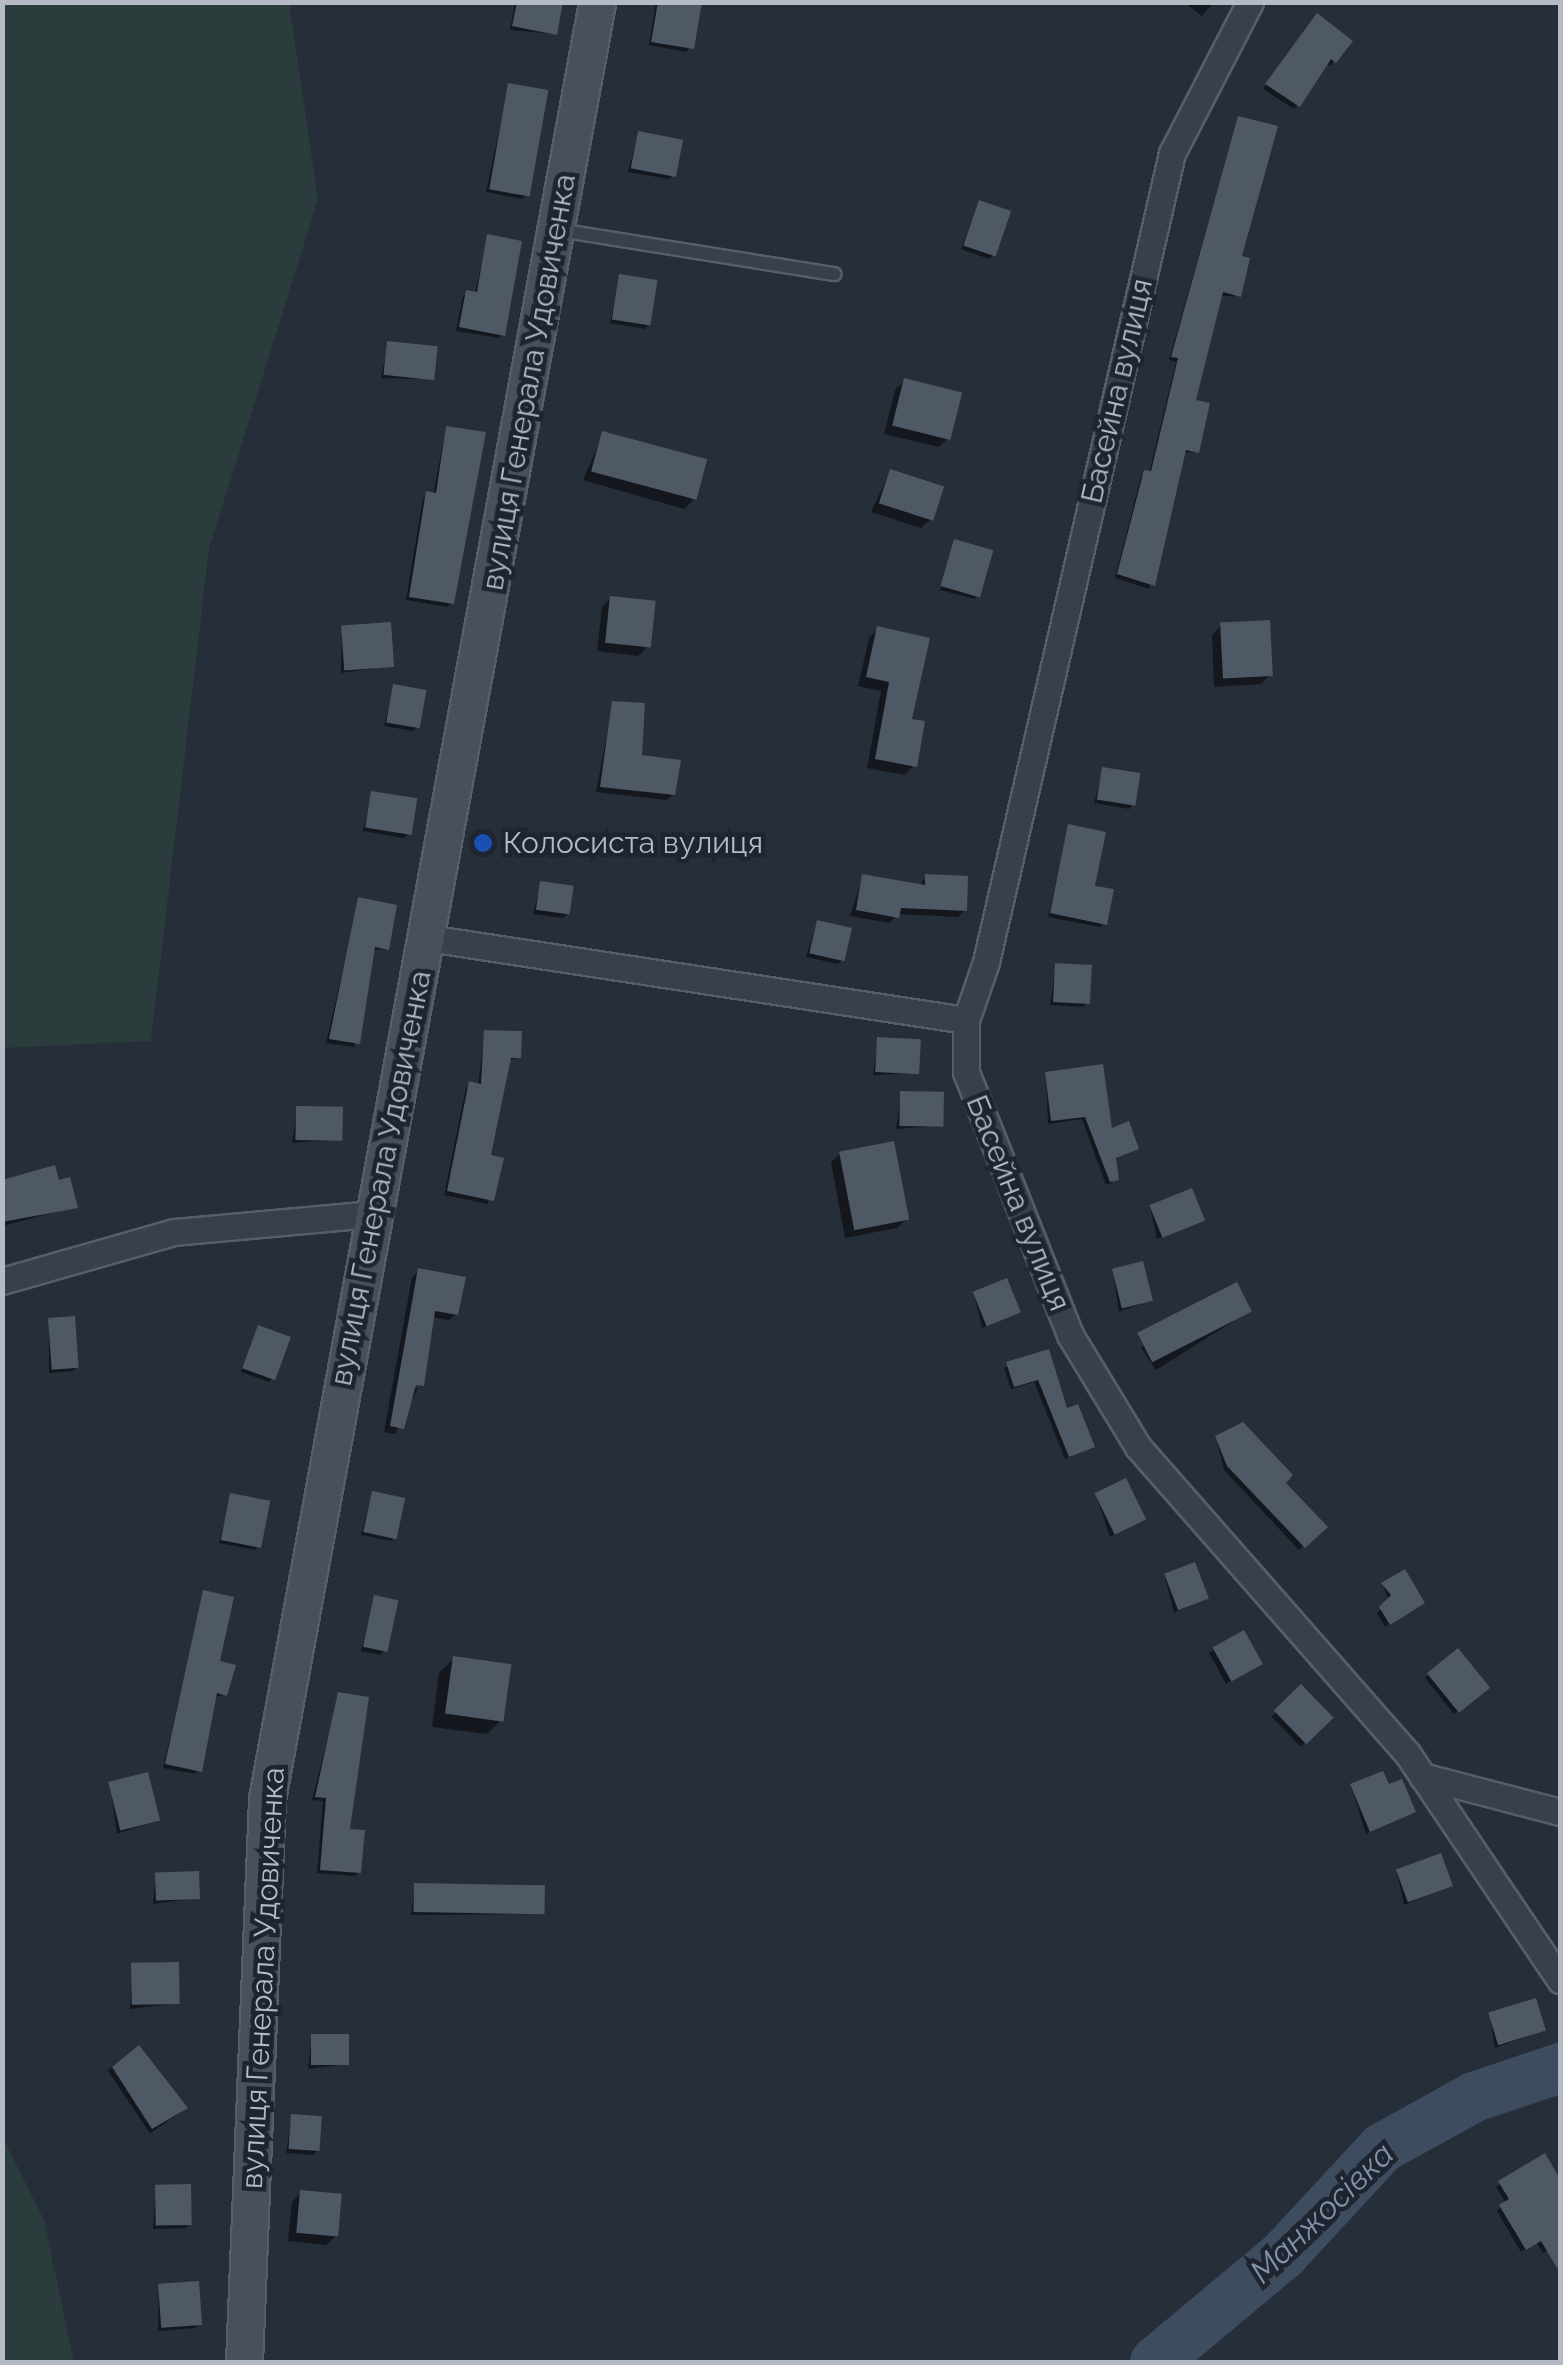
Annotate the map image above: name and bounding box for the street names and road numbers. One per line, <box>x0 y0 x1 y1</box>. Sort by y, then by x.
street label: вулиця Генерала Удовиченка <box>475 171 583 593</box>
street label: Басейна вулиця <box>1074 275 1160 507</box>
street label: вулиця Генерала Удовиченка <box>323 967 439 1389</box>
street label: Басейна вулиця <box>958 1090 1078 1316</box>
street label: вулиця Генерала Удовиченка <box>234 1766 292 2190</box>

